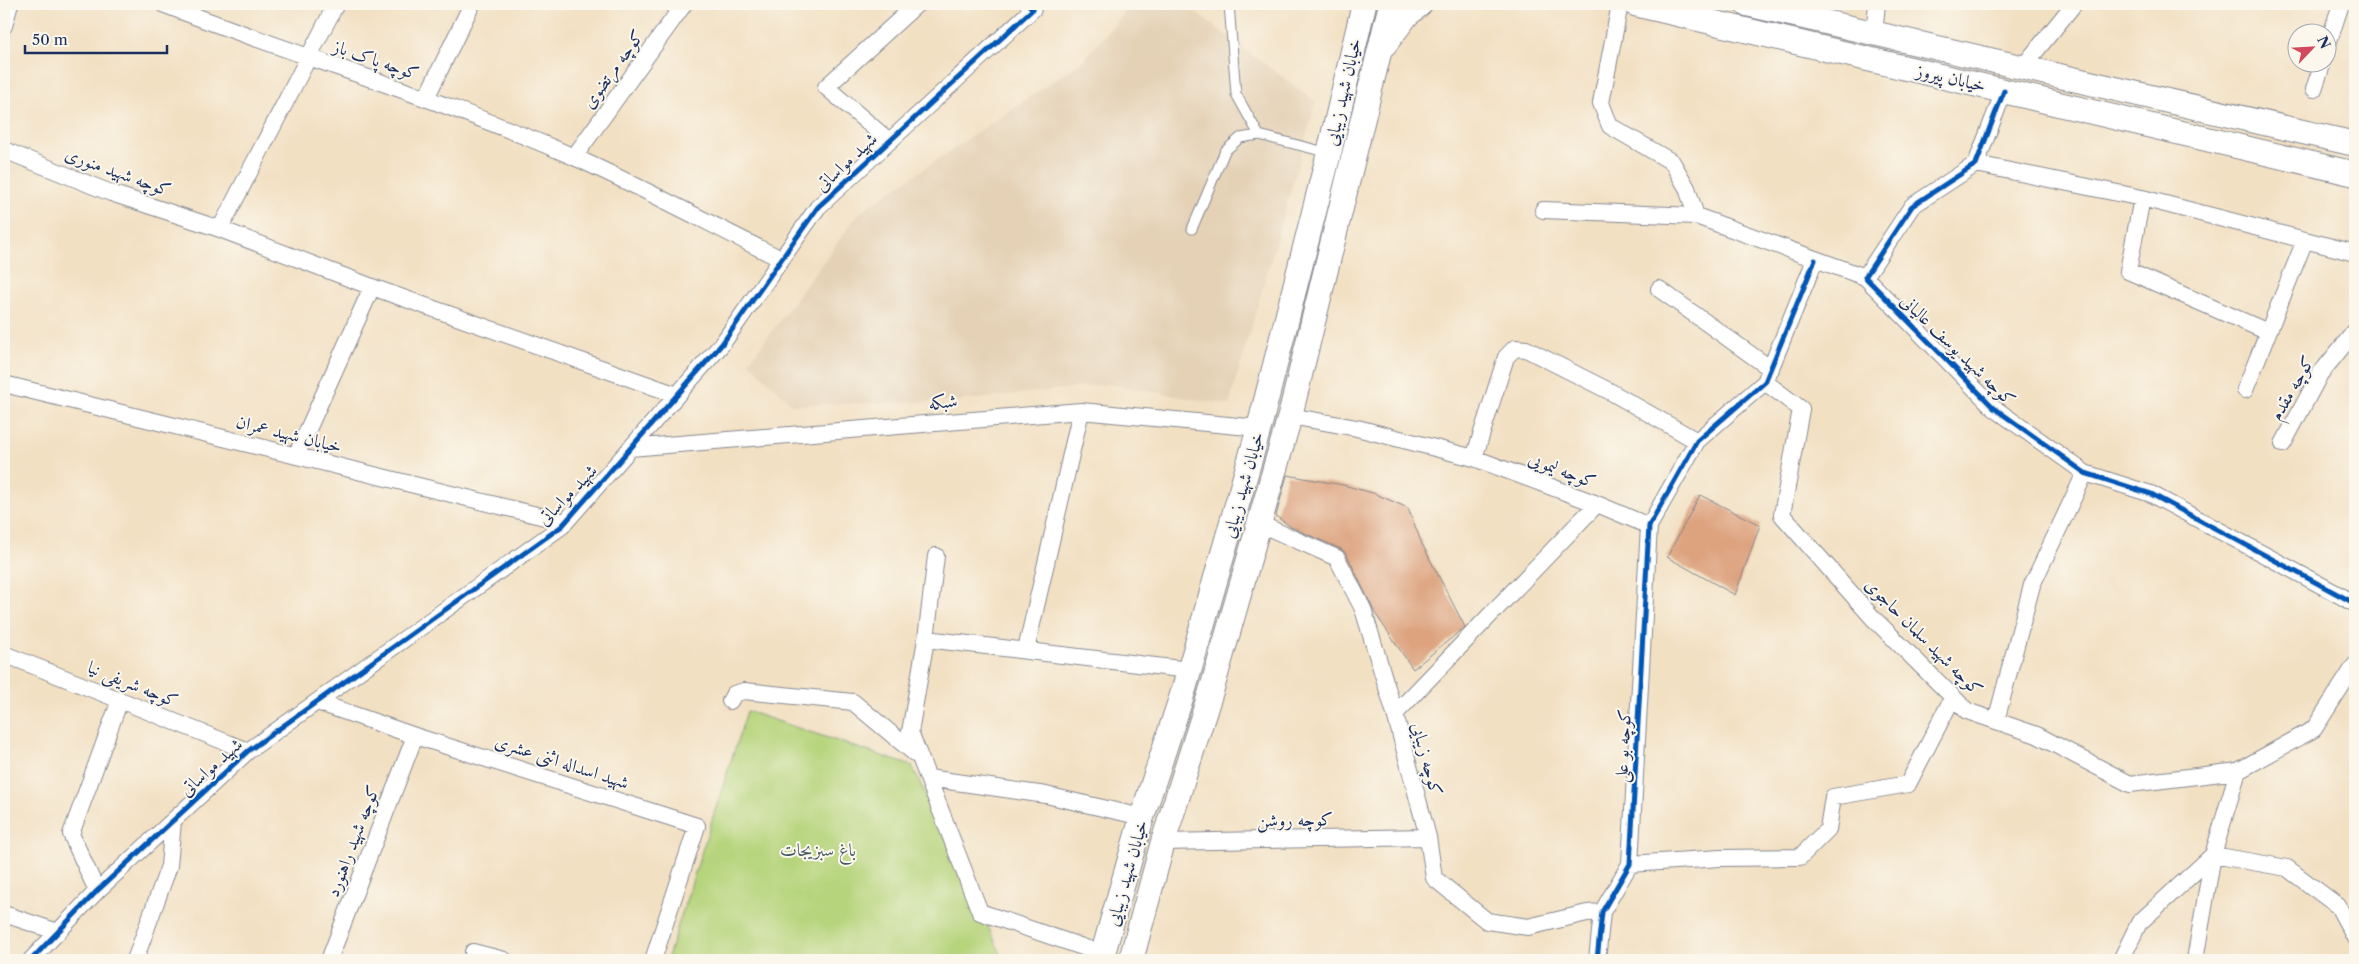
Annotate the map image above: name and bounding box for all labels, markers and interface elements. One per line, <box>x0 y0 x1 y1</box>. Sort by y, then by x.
scale bar <box>25 22 168 54</box>
north arrow <box>2286 22 2336 72</box>
street label: کوچه مرتضوی <box>577 25 650 114</box>
text: 50 m <box>32 30 68 49</box>
text: N <box>2313 33 2335 52</box>
street label: کوچه پاک باز <box>328 34 422 87</box>
street label: خیابان شهید زیبایی <box>1320 36 1367 148</box>
street label: خیابان پیروز <box>1912 59 1988 99</box>
street label: شهید مواساتی <box>810 128 882 197</box>
street label: کوچه شهید منوری <box>61 143 174 203</box>
street label: کوچه شهید یوسف عالیانی <box>1894 289 2020 412</box>
street label: کوچه مقدم <box>2265 352 2324 427</box>
street label: شبکه <box>928 390 958 414</box>
street label: خیابان شهید عمران <box>234 410 344 459</box>
street label: خیابان شهید زیبایی <box>1217 429 1270 541</box>
street label: کوچه لیمویی <box>1524 447 1599 495</box>
street label: شهید مواساتی <box>532 460 602 531</box>
street label: کوچه شهید سلمان حاجوی <box>1859 574 1987 702</box>
street label: کوچه شریفی نیا <box>84 656 181 714</box>
street label: کوچه بو علی <box>1610 708 1638 784</box>
street label: کوچه زیبایی <box>1405 720 1447 799</box>
street label: شهید اسداله اثنی عشری <box>492 730 632 795</box>
street label: شهید مواساتی <box>175 733 248 802</box>
street label: کوچه شهید راهنورد <box>322 782 386 901</box>
street label: کوچه روشن <box>1257 808 1333 834</box>
street label: خیابان شهید زیبایی <box>1101 817 1154 929</box>
park label: باغ سبزیجات <box>780 839 856 865</box>

